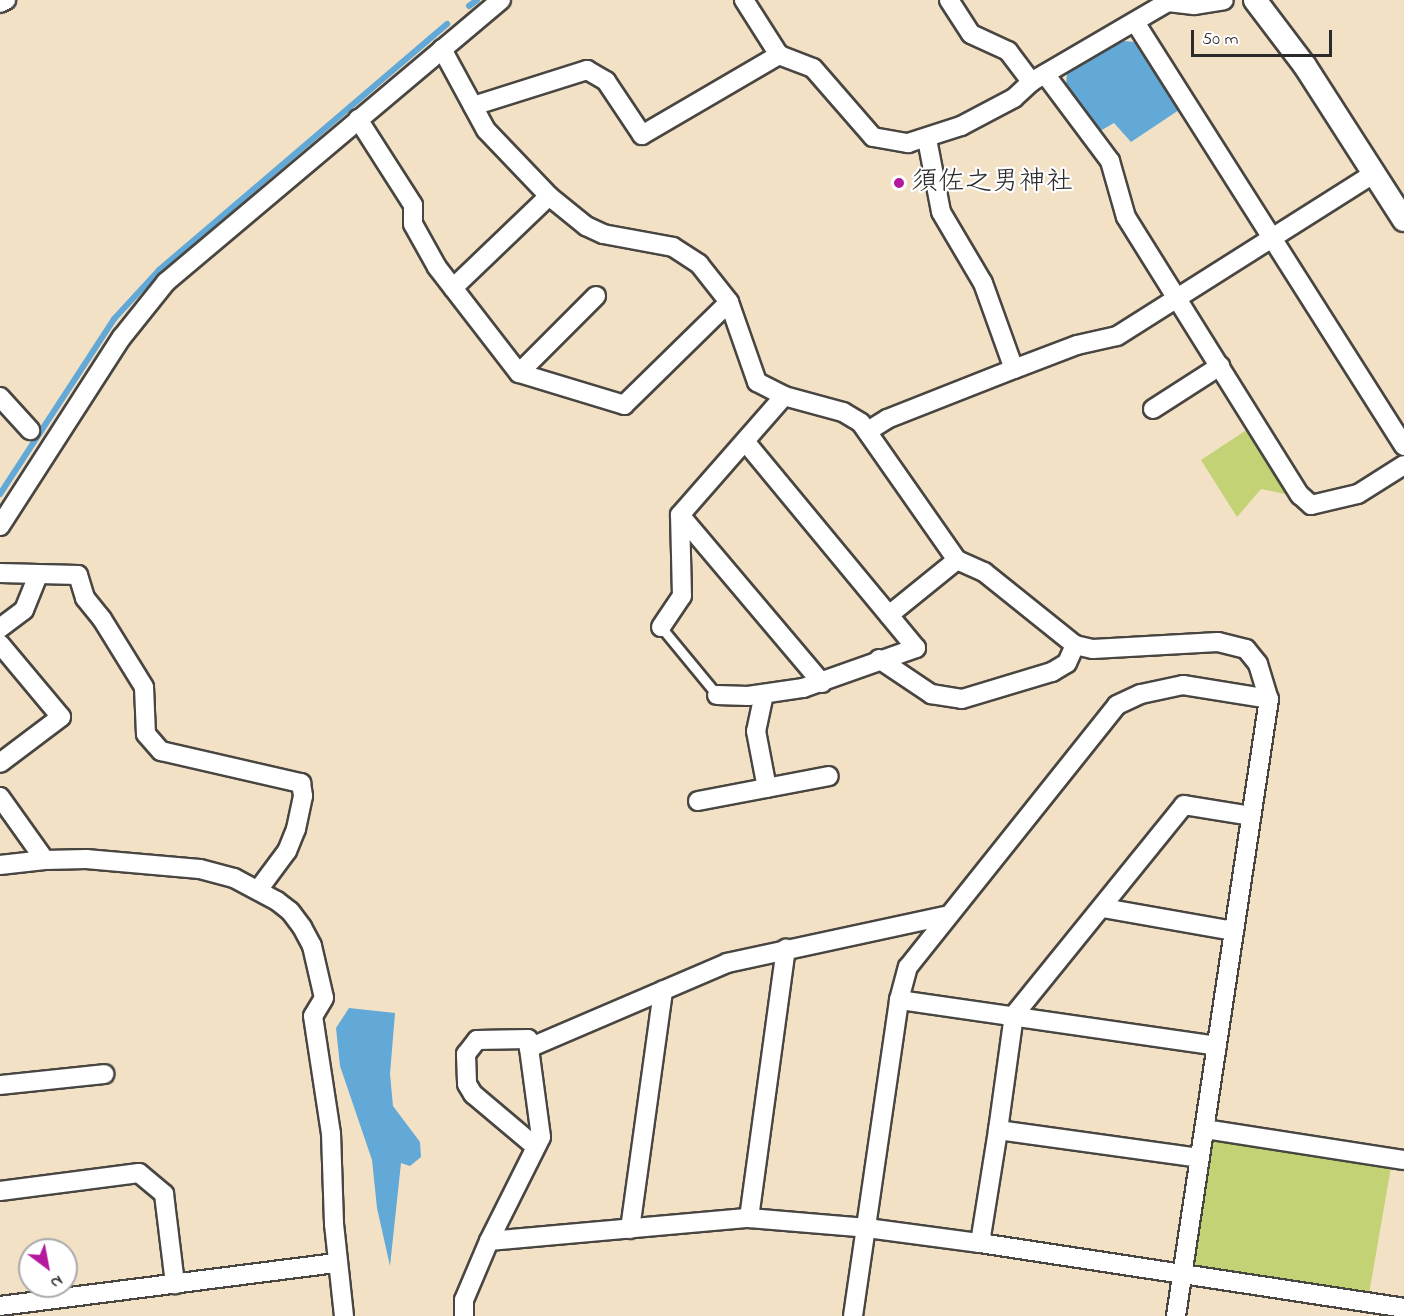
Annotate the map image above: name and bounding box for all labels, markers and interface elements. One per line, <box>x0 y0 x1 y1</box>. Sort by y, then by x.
scale bar <box>1194 18 1335 56</box>
text: 50 m <box>1202 27 1239 53</box>
place label: 須佐之男神社 <box>911 167 1073 199</box>
marker: 須佐之男神社 <box>892 176 906 190</box>
north arrow <box>18 1238 78 1298</box>
text: N <box>46 1269 67 1295</box>

